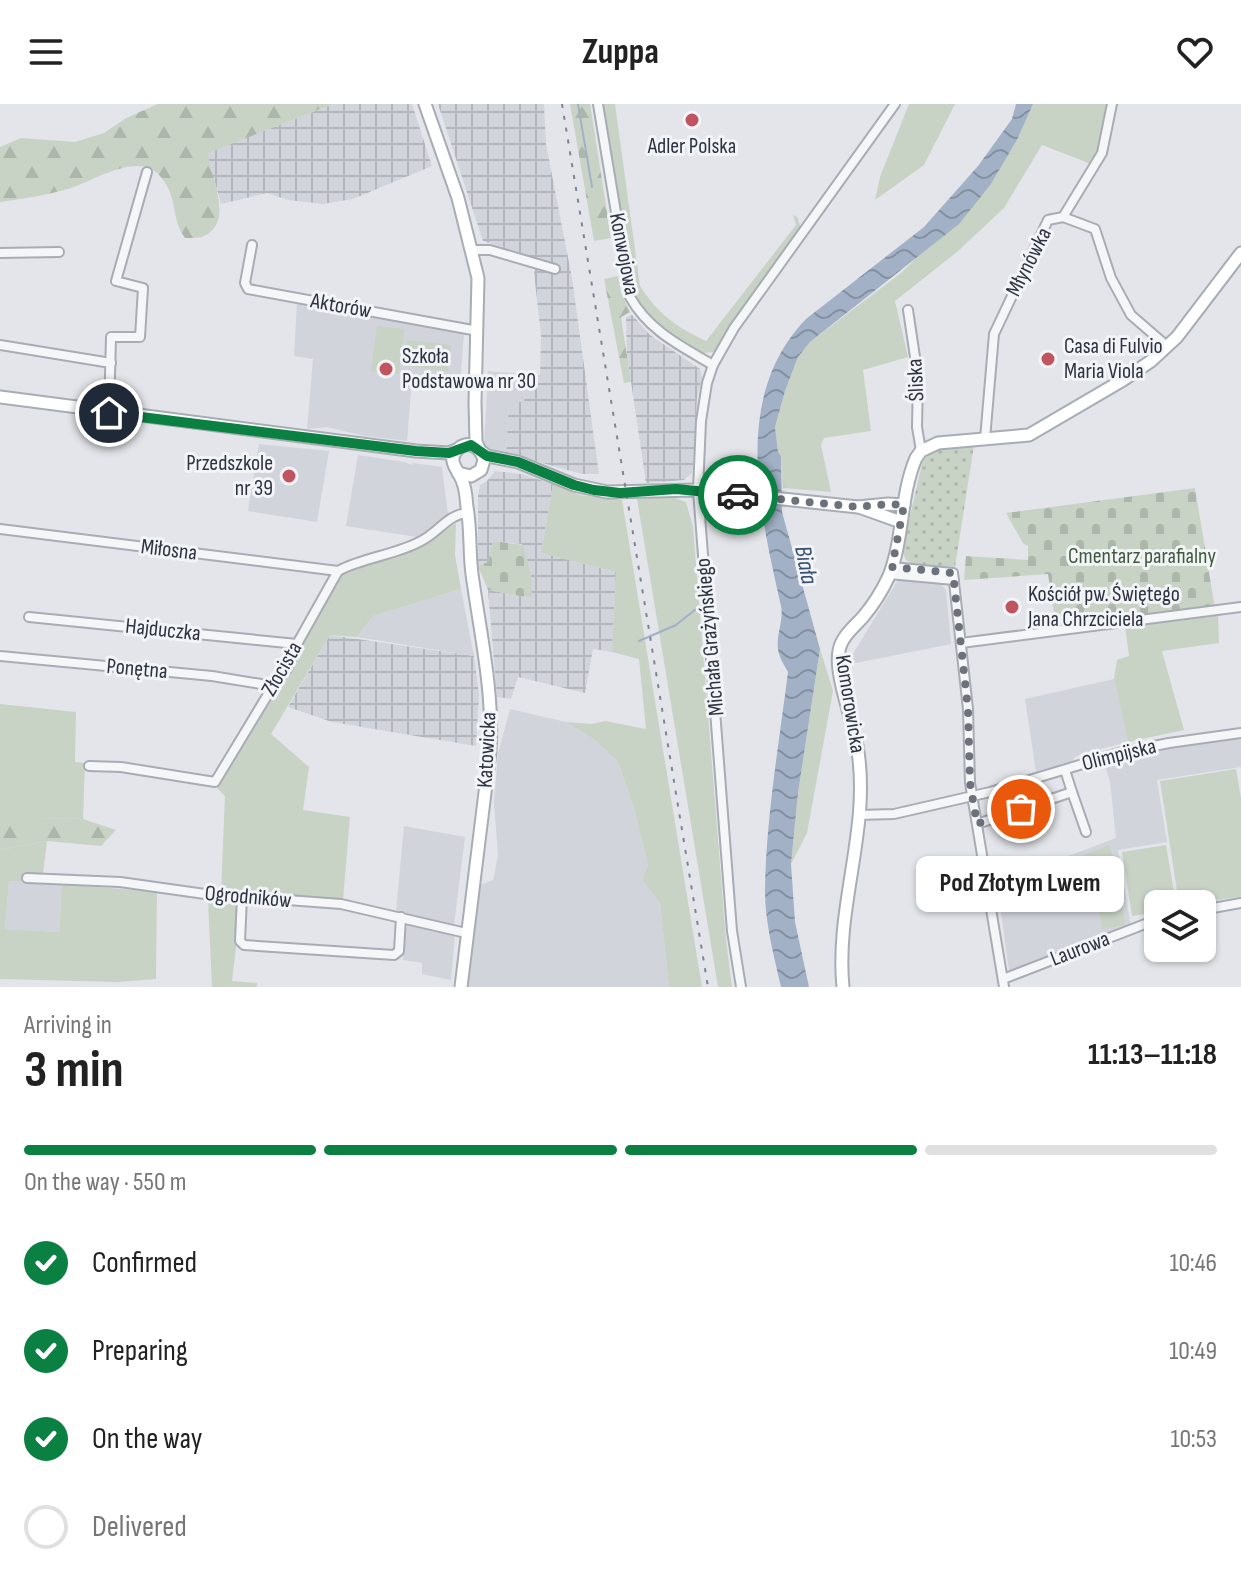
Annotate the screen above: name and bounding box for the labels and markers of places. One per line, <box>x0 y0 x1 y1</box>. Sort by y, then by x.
marker: Adler Polska <box>683 111 701 129</box>
place label: Adler Polska <box>647 133 736 160</box>
place label: Casa di Fulvio Maria Viola <box>1064 333 1163 385</box>
place label: Szkoła Podstawowa nr 30 <box>402 343 536 395</box>
marker: Casa di Fulvio Maria Viola <box>1039 350 1057 368</box>
marker: Szkoła Podstawowa nr 30 <box>377 360 395 378</box>
pin <box>75 379 143 447</box>
place label: Przedszkole nr 39 <box>186 450 273 502</box>
marker: Przedszkole nr 39 <box>280 467 298 485</box>
place label: Kościół pw. Świętego Jana Chrzciciela <box>1027 581 1180 633</box>
marker: Kościół pw. Świętego Jana Chrzciciela <box>1003 598 1021 616</box>
pin <box>987 775 1055 843</box>
callout: Pod Złotym Lwem <box>917 857 1125 913</box>

